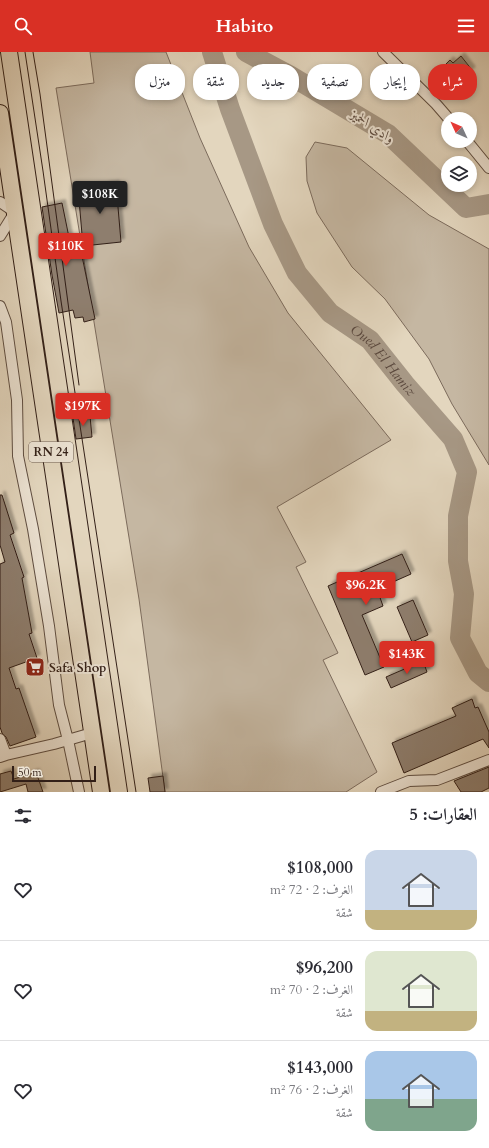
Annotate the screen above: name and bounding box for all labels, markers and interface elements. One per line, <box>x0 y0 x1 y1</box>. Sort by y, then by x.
text: Habito <box>216 14 273 39</box>
icon: search <box>12 15 34 37</box>
icon: menu <box>455 15 477 37</box>
chip: منزل <box>135 64 185 100</box>
chip: شقة <box>193 64 239 100</box>
chip: جديد <box>247 64 299 100</box>
chip: تصفية <box>307 64 362 100</box>
chip: إيجار <box>370 64 420 100</box>
chip: شراء <box>428 64 477 100</box>
water label: وادي الحميز <box>345 104 398 150</box>
north arrow <box>441 112 477 148</box>
map controls <box>441 112 477 192</box>
button: layers <box>441 156 477 192</box>
pin: $108K <box>72 181 128 215</box>
text: $108K <box>81 185 119 203</box>
pin: $110K <box>38 233 94 267</box>
text: $110K <box>47 237 85 255</box>
water label: Oued El Hamiz <box>346 320 420 400</box>
pin: $197K <box>55 393 111 427</box>
text: $197K <box>64 397 102 415</box>
road number: RN 24 <box>29 442 73 462</box>
pin: $96.2K <box>333 572 399 606</box>
text: $96.2K <box>346 576 386 594</box>
pin: $143K <box>379 641 435 675</box>
text: $143K <box>388 645 426 663</box>
supermarket icon: Safa Shop <box>24 656 46 678</box>
place label: Safa Shop <box>49 659 106 677</box>
scale bar <box>12 764 96 783</box>
text: 50 m <box>18 765 42 780</box>
text: العقارات: 5 <box>409 803 477 826</box>
icon: filters <box>12 805 34 827</box>
text: $108,000 <box>287 856 353 879</box>
icon: home <box>397 866 445 914</box>
icon: heart <box>12 879 34 901</box>
text: الغرف: 2 · 72 m² <box>270 881 353 899</box>
text: شقة <box>336 904 353 922</box>
text: $96,200 <box>296 956 353 979</box>
icon: home <box>397 967 445 1015</box>
icon: heart <box>12 980 34 1002</box>
text: الغرف: 2 · 70 m² <box>270 981 353 999</box>
text: شقة <box>336 1004 353 1022</box>
text: $143,000 <box>287 1056 353 1079</box>
icon: home <box>397 1067 445 1115</box>
icon: heart <box>12 1080 34 1102</box>
text: الغرف: 2 · 76 m² <box>270 1081 353 1099</box>
text: شقة <box>336 1104 353 1122</box>

